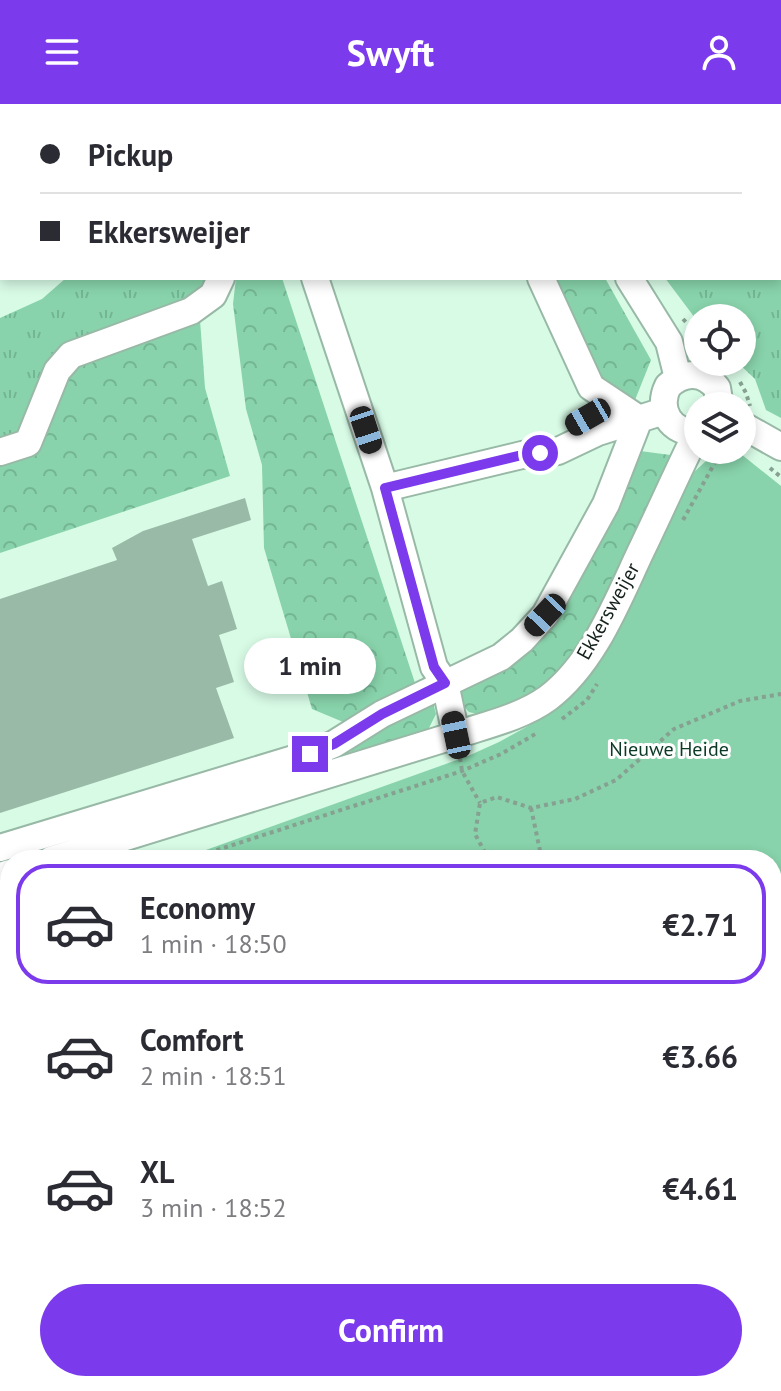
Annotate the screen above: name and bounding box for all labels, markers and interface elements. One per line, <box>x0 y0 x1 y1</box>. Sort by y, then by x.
text: Swyft <box>347 29 434 76</box>
icon: menu <box>40 30 84 74</box>
icon: person <box>697 30 741 74</box>
text: Pickup <box>88 135 173 174</box>
text: Ekkersweijer <box>88 212 250 251</box>
map controls <box>684 304 756 464</box>
button: locate <box>684 304 756 376</box>
button: layers <box>684 392 756 464</box>
car <box>561 395 615 439</box>
car <box>347 403 385 457</box>
route start <box>522 435 558 471</box>
street label: Ekkersweijer <box>571 558 645 664</box>
car <box>520 589 570 641</box>
callout: 1 min <box>244 638 376 694</box>
text: 1 min <box>278 649 342 682</box>
car <box>439 709 473 761</box>
route end <box>292 736 328 772</box>
park label: Nieuwe Heide <box>609 736 729 762</box>
icon: car <box>44 888 116 960</box>
text: Economy <box>140 888 255 927</box>
text: €2.71 <box>663 905 738 944</box>
text: 1 min · 18:50 <box>140 927 287 960</box>
icon: car <box>44 1020 116 1092</box>
text: Comfort <box>140 1020 243 1059</box>
text: €3.66 <box>663 1037 738 1076</box>
text: 2 min · 18:51 <box>140 1059 287 1092</box>
icon: car <box>44 1152 116 1224</box>
text: XL <box>140 1152 174 1191</box>
text: €4.61 <box>663 1169 738 1208</box>
text: 3 min · 18:52 <box>140 1191 287 1224</box>
button: Confirm <box>40 1284 742 1376</box>

